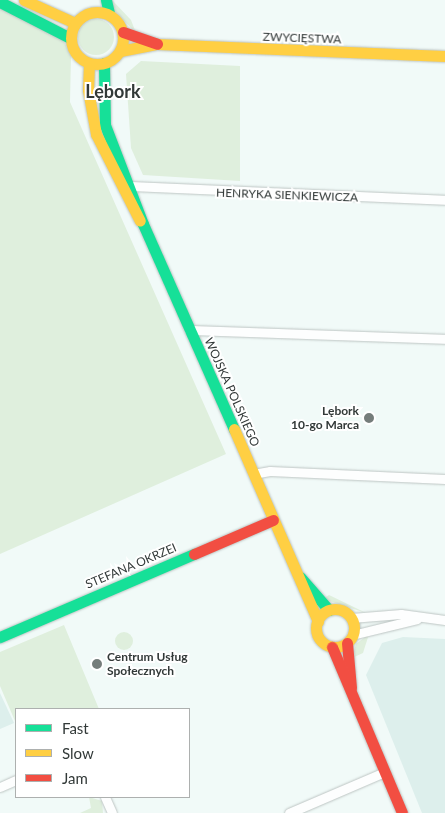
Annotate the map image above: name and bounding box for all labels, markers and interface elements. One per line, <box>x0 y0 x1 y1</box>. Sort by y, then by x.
street label: ZWYCIĘSTWA <box>262 29 342 47</box>
district label: Lębork <box>85 80 141 102</box>
street label: HENRYKA SIENKIEWICZA <box>216 185 358 205</box>
street label: WOJSKA POLSKIEGO <box>201 335 263 449</box>
place label: Lębork 10-go Marca <box>291 404 359 432</box>
marker: Lębork 10-go Marca <box>363 412 375 424</box>
street label: STEFANA OKRZEI <box>83 540 179 592</box>
place label: Centrum Usług Społecznych <box>107 650 188 678</box>
marker: Centrum Usług Społecznych <box>91 658 103 670</box>
legend <box>15 708 190 798</box>
text: Fast <box>62 719 89 737</box>
text: Slow <box>62 744 94 762</box>
text: Jam <box>62 769 88 787</box>

